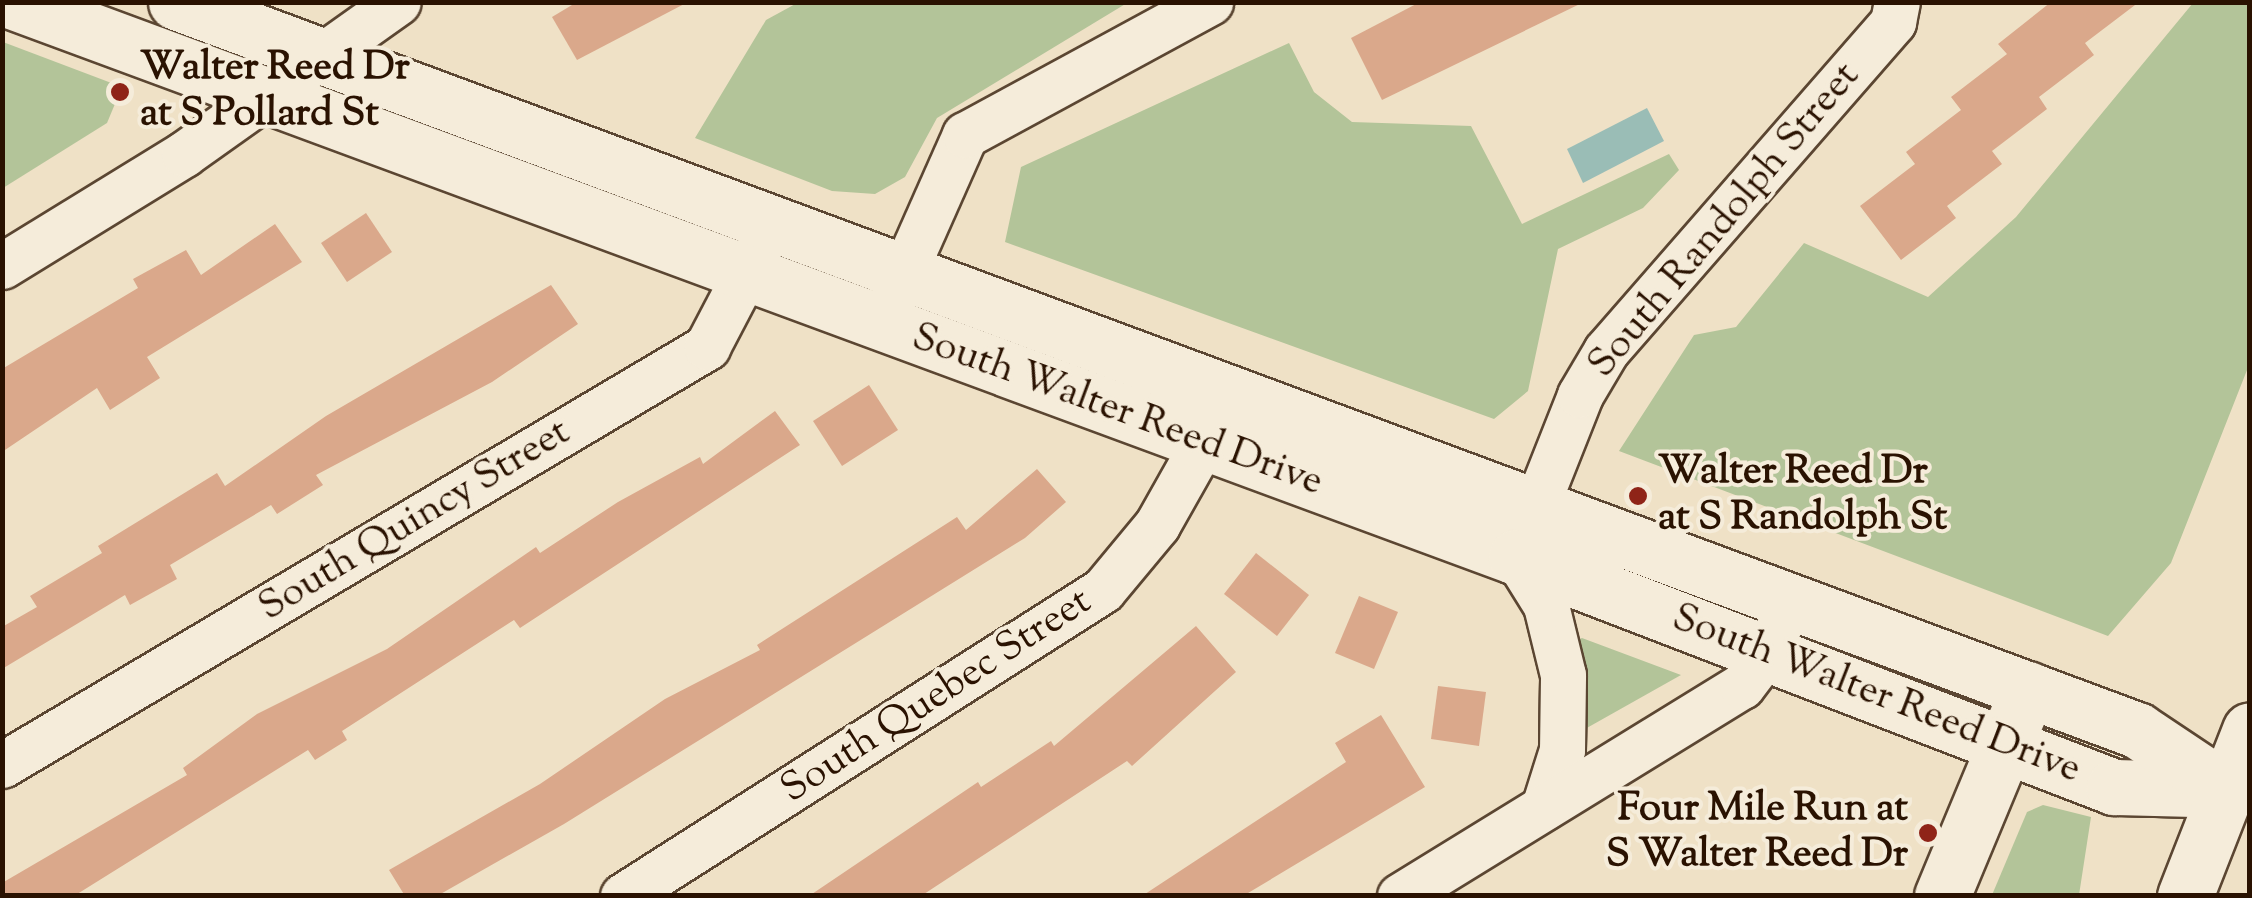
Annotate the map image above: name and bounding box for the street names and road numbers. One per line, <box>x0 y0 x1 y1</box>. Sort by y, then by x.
street label: South Randolph Street <box>1579 54 1871 388</box>
street label: South Walter Reed Drive <box>905 314 1329 508</box>
street label: South Quincy Street <box>251 409 579 633</box>
street label: South Quebec Street <box>773 579 1101 815</box>
street label: South Walter Reed Drive <box>1665 595 2087 795</box>

